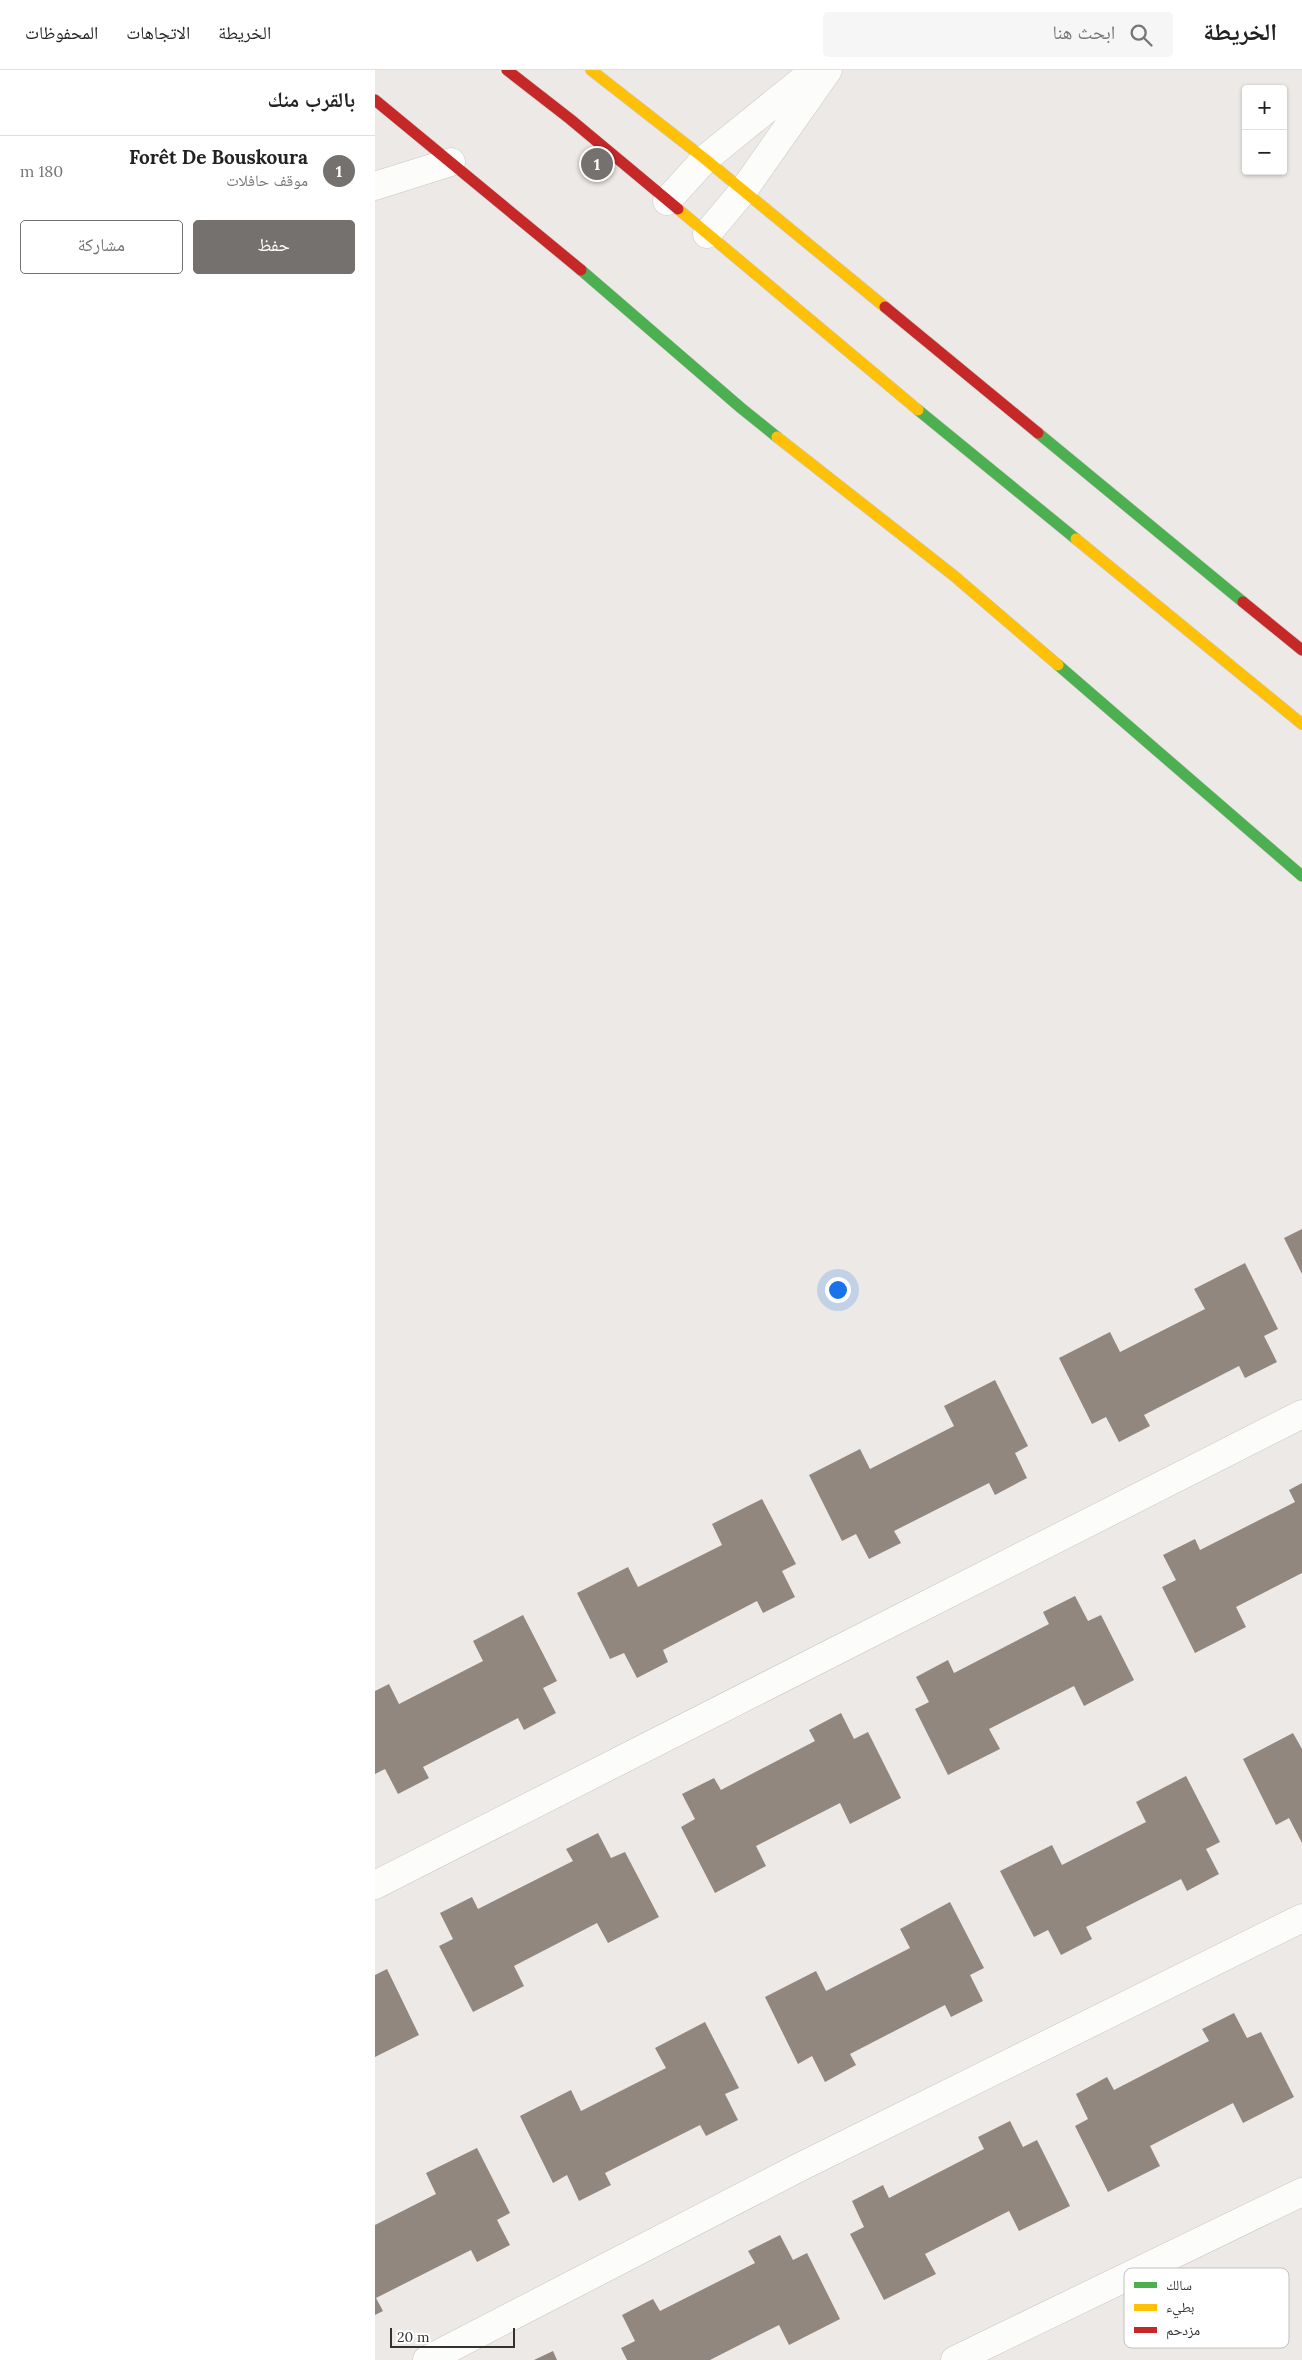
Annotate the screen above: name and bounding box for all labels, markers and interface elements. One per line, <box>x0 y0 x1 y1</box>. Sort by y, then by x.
search box <box>823 12 1173 57</box>
text: الخريطة <box>1203 16 1277 47</box>
text: ابحث هنا <box>1052 20 1115 44</box>
text: المحفوظات <box>25 21 98 44</box>
text: الاتجاهات <box>126 21 190 44</box>
text: الخريطة <box>218 21 271 44</box>
icon: search <box>1127 21 1155 49</box>
map controls <box>1242 85 1287 175</box>
button: + <box>1242 85 1287 130</box>
text: بالقرب منك <box>268 86 355 113</box>
button: − <box>1242 130 1287 175</box>
text: Forêt De Bouskoura <box>129 145 308 169</box>
pin: 1 <box>581 145 613 183</box>
text: 180 m <box>20 161 63 181</box>
text: 1 <box>336 161 342 181</box>
text: موقف حافلات <box>226 170 308 190</box>
button: مشاركة <box>20 220 183 274</box>
button: حفظ <box>193 220 355 274</box>
your location <box>825 1277 851 1303</box>
legend <box>1124 2268 1289 2348</box>
text: سالك <box>1166 2276 1192 2294</box>
text: بطيء <box>1166 2298 1195 2319</box>
text: مزدحم <box>1166 2321 1200 2340</box>
scale bar <box>390 2325 515 2348</box>
text: 20 m <box>397 2328 429 2346</box>

